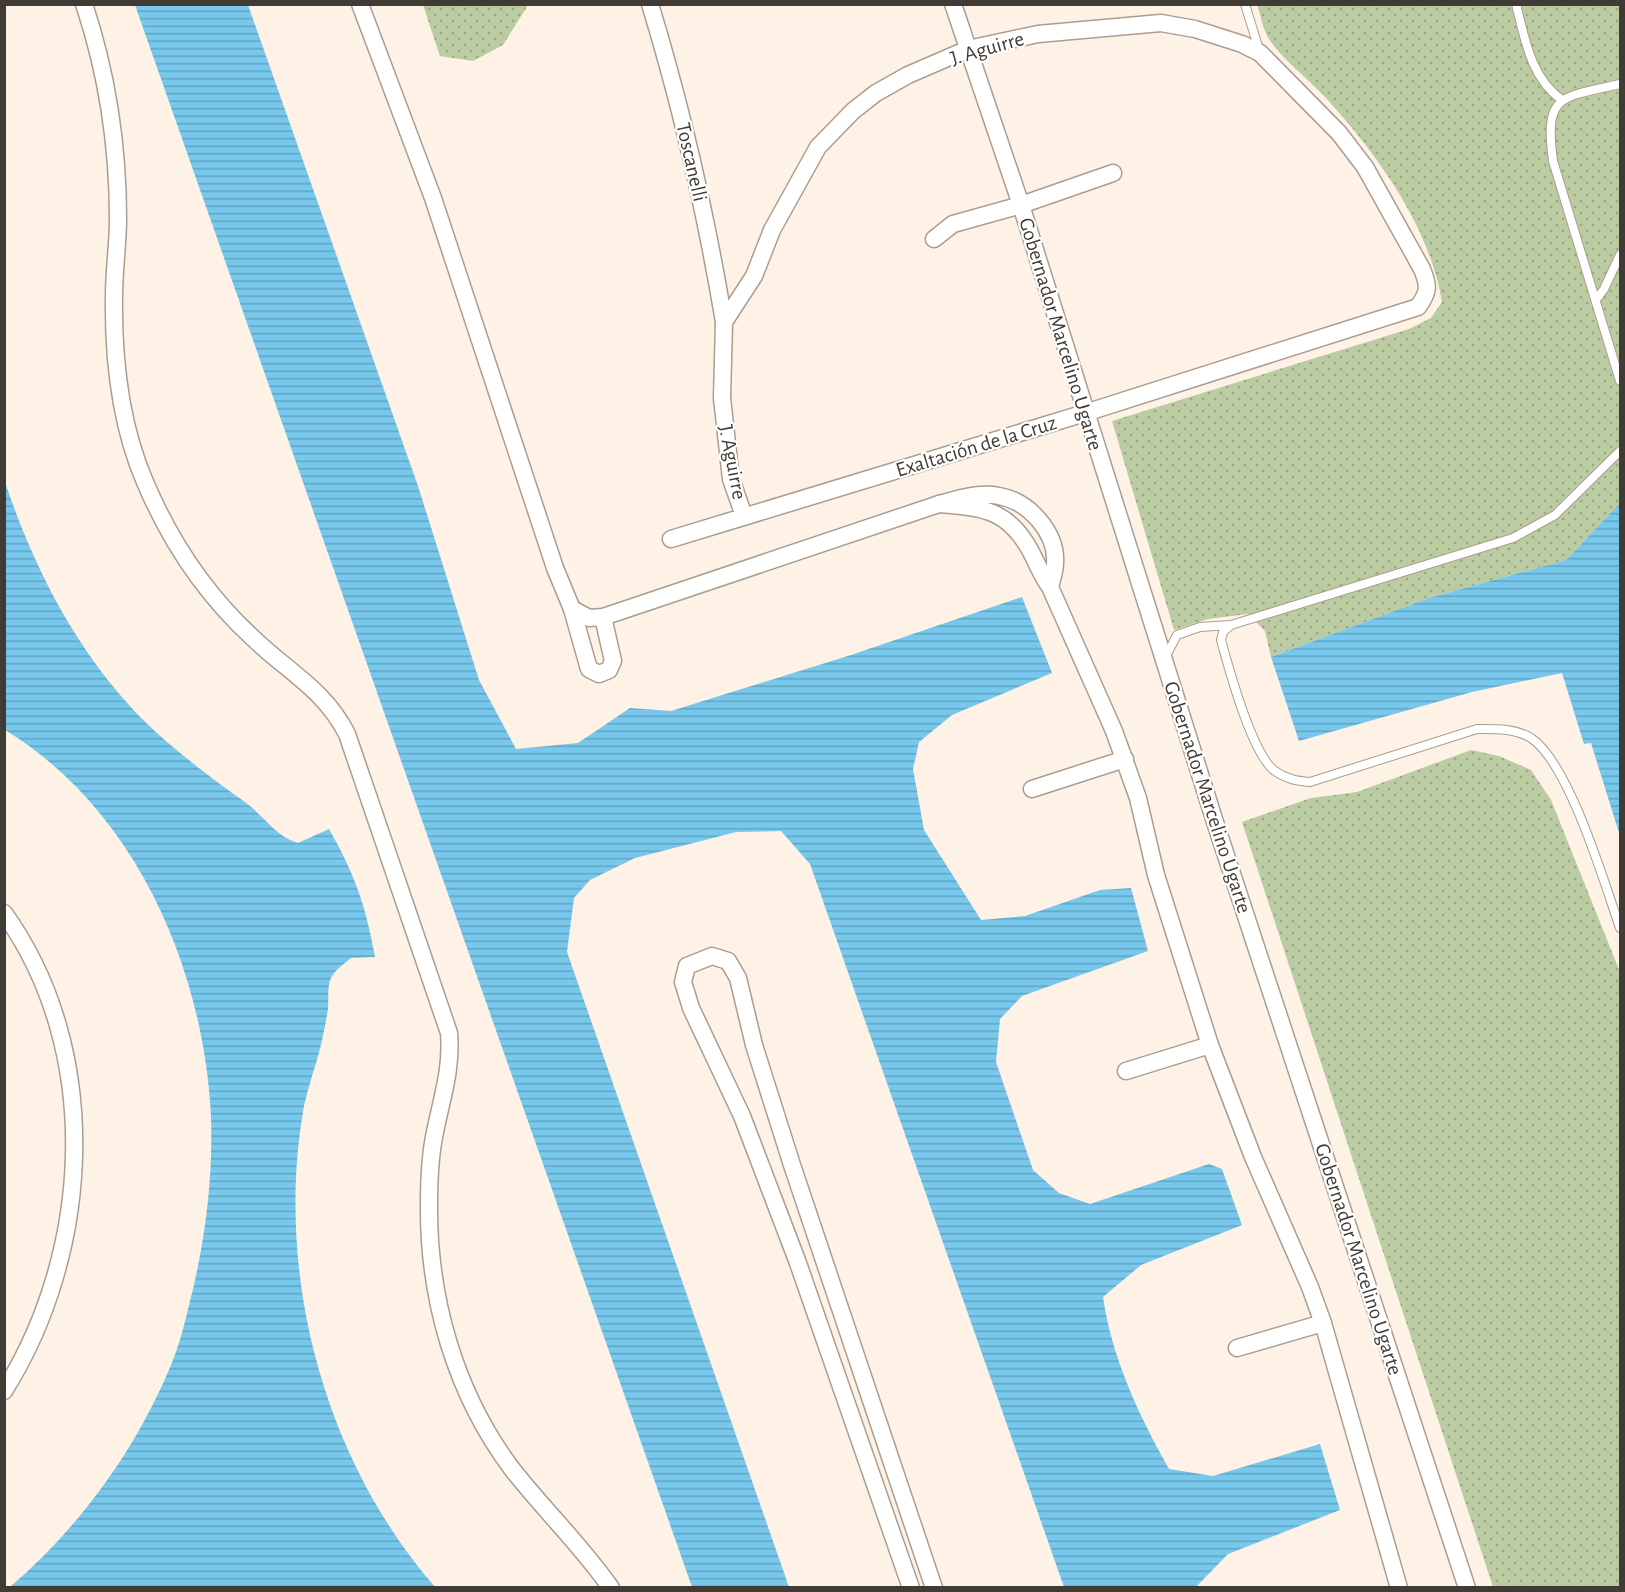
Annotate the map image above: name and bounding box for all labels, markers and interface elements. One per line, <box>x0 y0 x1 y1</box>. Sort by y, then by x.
street label: J. Aguirre <box>948 28 1026 69</box>
street label: Toscanelli <box>672 121 711 204</box>
street label: Gobernador Marcelino Ugarte <box>1015 215 1106 453</box>
street label: Exaltación de la Cruz <box>893 412 1059 481</box>
street label: J. Aguirre <box>715 423 750 501</box>
street label: Gobernador Marcelino Ugarte <box>1160 679 1255 916</box>
street label: Gobernador Marcelino Ugarte <box>1311 1141 1406 1378</box>

